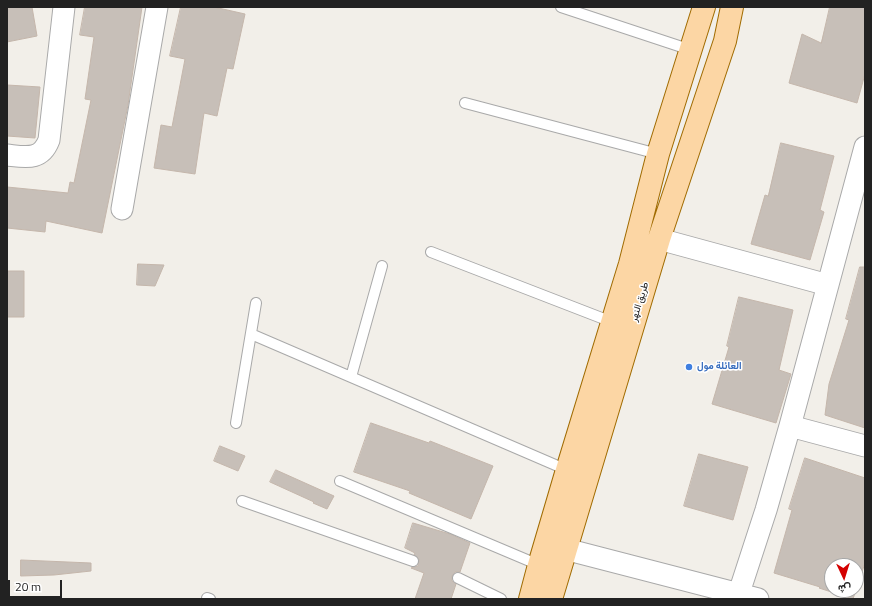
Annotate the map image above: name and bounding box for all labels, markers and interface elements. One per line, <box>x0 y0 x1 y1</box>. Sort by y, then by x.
street label: طريق النهر <box>628 281 652 323</box>
place label: العائلة مول <box>697 361 742 373</box>
marker: العائلة مول <box>684 362 694 372</box>
north arrow <box>824 558 864 598</box>
scale bar <box>10 572 64 598</box>
text: 20 m <box>15 577 41 596</box>
text: ش <box>838 581 852 597</box>

